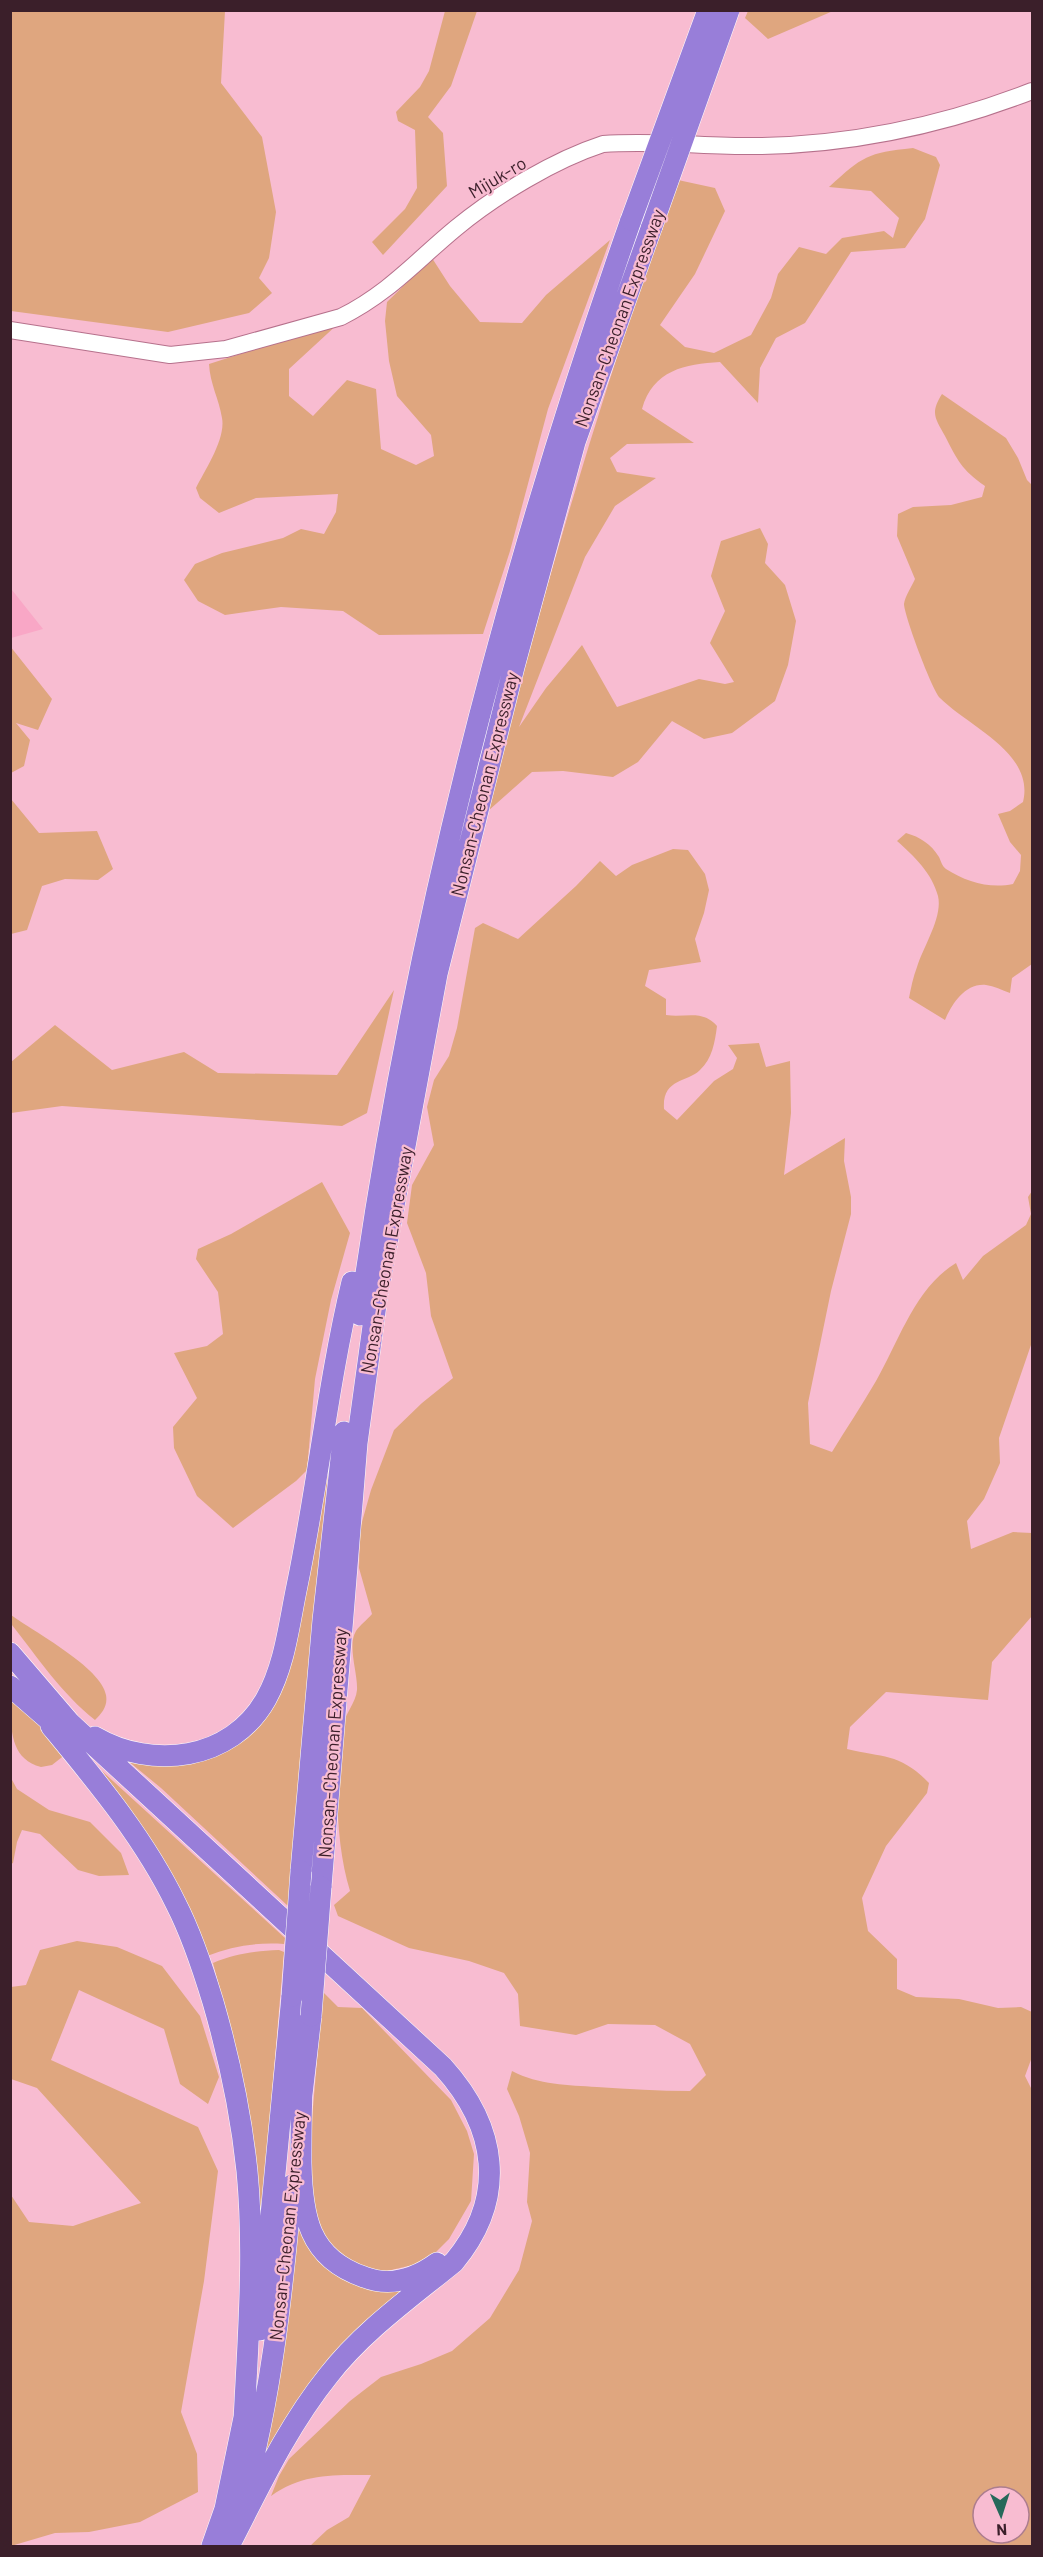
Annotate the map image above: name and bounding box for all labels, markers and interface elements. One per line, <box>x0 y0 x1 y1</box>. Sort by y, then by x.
street label: Mijuk-ro <box>464 151 530 203</box>
street label: Nonsan-Cheonan Expressway <box>569 206 669 430</box>
street label: Nonsan-Cheonan Expressway <box>445 670 523 898</box>
street label: Nonsan-Cheonan Expressway <box>355 1145 417 1375</box>
street label: Nonsan-Cheonan Expressway <box>313 1627 351 1859</box>
street label: Nonsan-Cheonan Expressway <box>264 2110 310 2342</box>
north arrow <box>971 2485 1031 2545</box>
text: N <box>996 2521 1008 2540</box>

